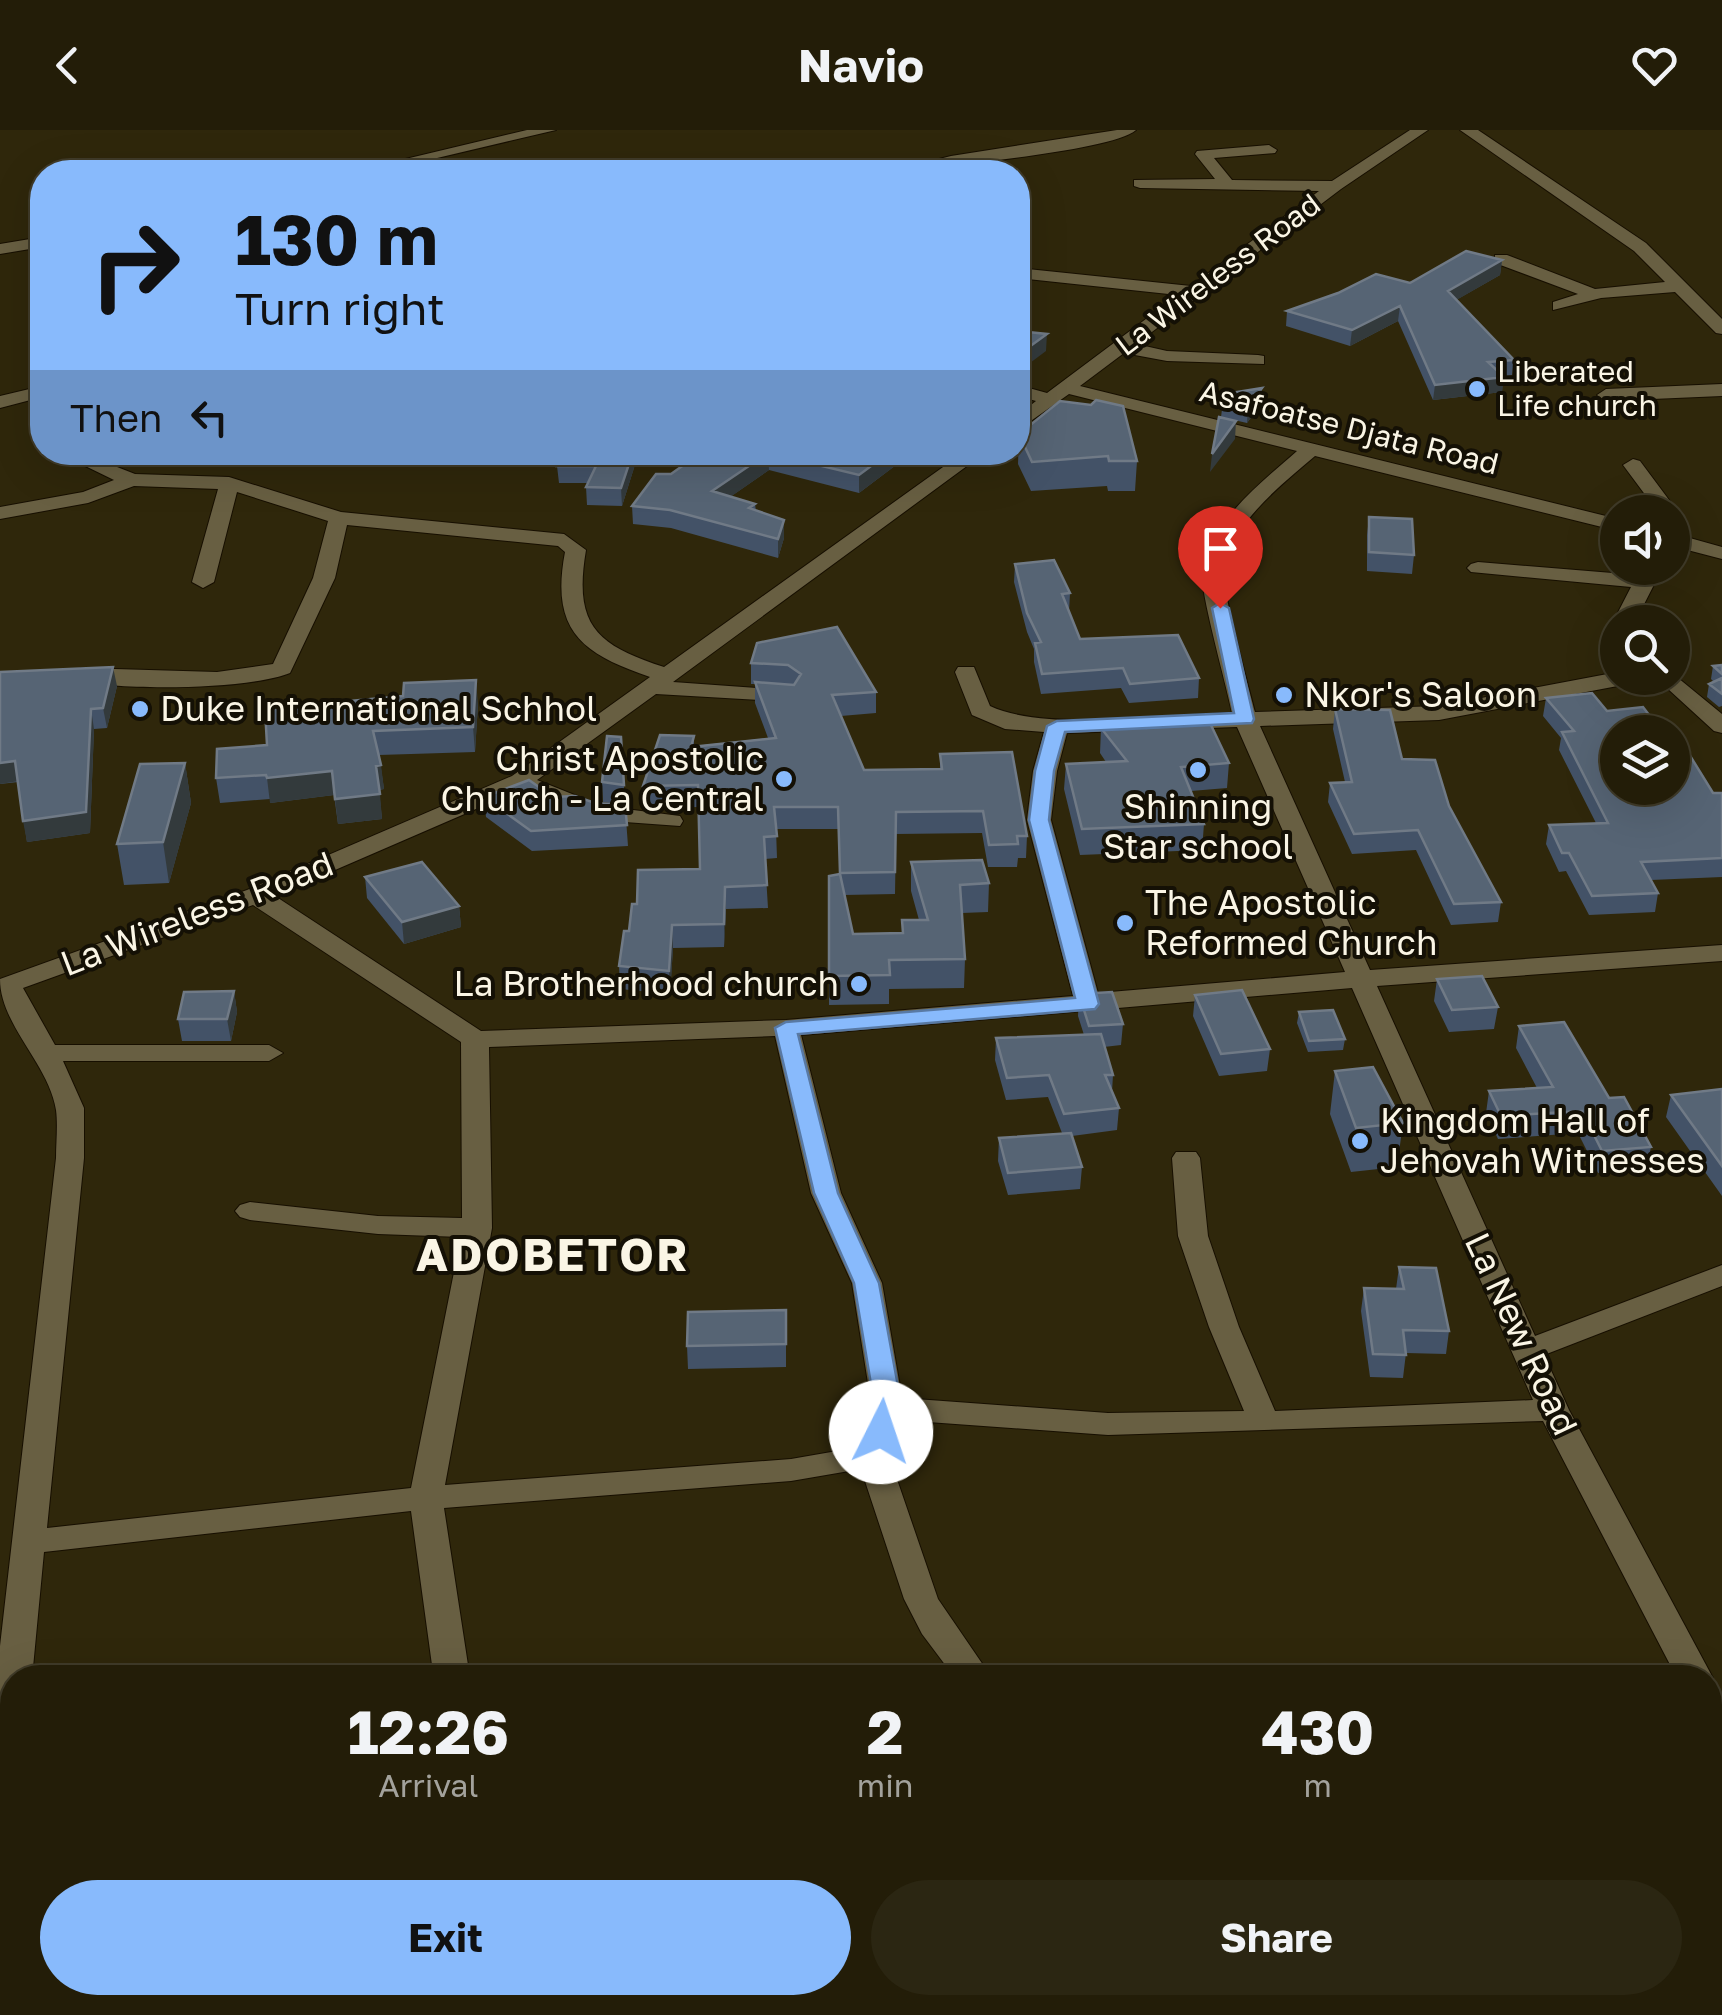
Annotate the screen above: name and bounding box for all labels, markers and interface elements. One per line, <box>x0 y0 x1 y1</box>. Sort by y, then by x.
icon: back <box>40 38 95 93</box>
text: Navio <box>798 38 924 92</box>
icon: heart <box>1627 38 1682 93</box>
street label: La Wireless Road <box>1108 186 1327 363</box>
text: 130 m <box>235 196 438 280</box>
icon: right <box>70 200 200 330</box>
text: Turn right <box>235 281 445 335</box>
place label: Liberated Life church <box>1497 353 1657 423</box>
street label: Asafoatse Djata Road <box>1196 372 1502 482</box>
marker: Liberated Life church <box>1466 378 1488 400</box>
icon: left <box>182 390 237 445</box>
text: Then <box>70 395 162 440</box>
map controls <box>1600 495 1690 805</box>
button: sound <box>1600 495 1690 585</box>
pin <box>1178 506 1263 609</box>
icon: arrive <box>1193 521 1248 576</box>
button: search <box>1600 605 1690 695</box>
place label: Nkor's Saloon <box>1304 673 1537 715</box>
marker: Nkor's Saloon <box>1273 684 1295 706</box>
place label: Duke International Schhol <box>160 687 597 729</box>
marker: Duke International Schhol <box>129 698 151 720</box>
button: layers <box>1600 715 1690 805</box>
place label: Christ Apostolic Church - La Central <box>440 737 764 819</box>
marker: Shinning Star school <box>1187 759 1209 781</box>
marker: Christ Apostolic Church - La Central <box>773 768 795 790</box>
place label: Shinning Star school <box>1103 785 1293 867</box>
street label: La Wireless Road <box>55 842 339 984</box>
place label: The Apostolic Reformed Church <box>1145 881 1437 963</box>
marker: The Apostolic Reformed Church <box>1114 912 1136 934</box>
place label: La Brotherhood church <box>453 962 839 1004</box>
marker: La Brotherhood church <box>848 973 870 995</box>
place label: Kingdom Hall of Jehovah Witnesses <box>1380 1099 1705 1181</box>
marker: Kingdom Hall of Jehovah Witnesses <box>1349 1130 1371 1152</box>
street label: La New Road <box>1457 1226 1587 1441</box>
district label: ADOBETOR <box>416 1227 690 1281</box>
position arrow <box>829 1380 933 1484</box>
text: 12:26 <box>348 1695 509 1767</box>
text: 2 <box>867 1695 903 1767</box>
text: 430 <box>1261 1695 1374 1767</box>
text: Arrival <box>378 1766 479 1804</box>
text: min <box>857 1766 913 1804</box>
text: m <box>1304 1766 1332 1804</box>
button: Exit <box>40 1880 851 1995</box>
button: Share <box>871 1880 1682 1995</box>

